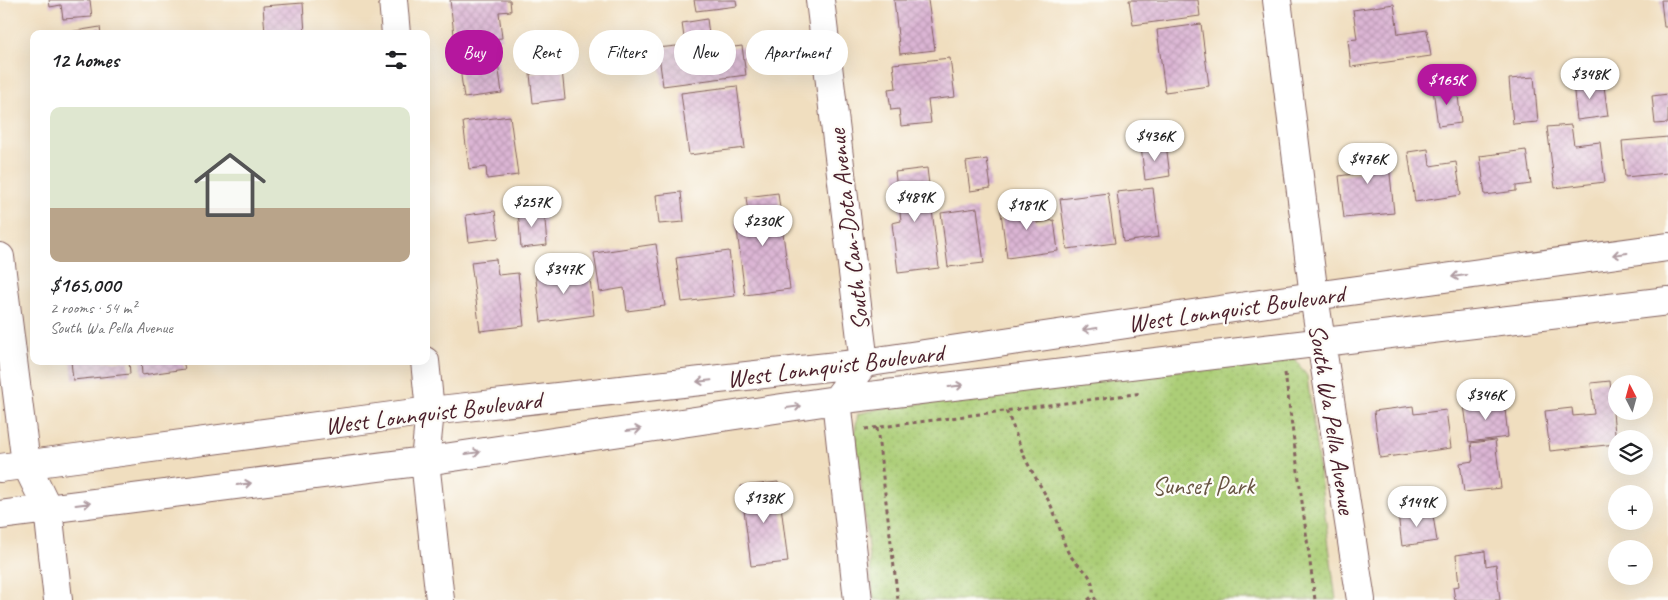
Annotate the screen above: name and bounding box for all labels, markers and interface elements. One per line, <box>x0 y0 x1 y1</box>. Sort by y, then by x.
chip: Buy <box>445 30 503 75</box>
chip: Rent <box>513 30 579 75</box>
chip: Filters <box>589 30 664 75</box>
chip: New <box>674 30 736 75</box>
chip: Apartment <box>746 30 848 75</box>
icon: filters <box>382 46 410 74</box>
text: 12 homes <box>50 47 119 73</box>
pin: $348K <box>1555 58 1625 100</box>
pin: $165K <box>1412 64 1482 106</box>
text: $348K <box>1572 64 1608 84</box>
text: $165K <box>1428 70 1466 90</box>
pin: $436K <box>1120 120 1190 162</box>
street label: South Can-Dota Avenue <box>821 125 877 332</box>
text: $436K <box>1136 126 1174 146</box>
icon: home <box>185 140 275 230</box>
pin: $476K <box>1333 142 1403 185</box>
text: $476K <box>1349 149 1387 169</box>
pin: $489K <box>880 180 950 223</box>
pin: $257K <box>497 186 567 228</box>
text: $489K <box>897 187 933 207</box>
pin: $181K <box>992 188 1062 231</box>
text: $257K <box>514 192 550 212</box>
text: $181K <box>1009 195 1045 215</box>
pin: $230K <box>728 204 798 247</box>
text: $230K <box>745 211 781 231</box>
one-way arrow <box>1612 249 1628 259</box>
pin: $347K <box>529 252 599 295</box>
text: $347K <box>546 259 582 279</box>
one-way arrow <box>1451 271 1467 281</box>
text: $165,000 <box>50 272 120 298</box>
street label: West Lonnquist Boulevard <box>1126 277 1350 340</box>
text: 2 rooms · 54 m² <box>50 298 136 318</box>
text: South Wa Pella Avenue <box>50 318 173 338</box>
street label: South Wa Pella Avenue <box>1301 322 1363 518</box>
one-way arrow <box>1082 325 1098 335</box>
street label: West Lonnquist Boulevard <box>725 336 949 395</box>
north arrow <box>1608 375 1652 420</box>
map controls <box>1608 375 1653 585</box>
one-way arrow <box>696 376 712 386</box>
pin: $346K <box>1451 378 1521 421</box>
one-way arrow <box>947 381 963 391</box>
street label: West Lonnquist Boulevard <box>323 383 547 442</box>
text: $346K <box>1467 385 1505 405</box>
one-way arrow <box>786 401 802 411</box>
one-way arrow <box>625 425 641 435</box>
button: layers <box>1608 430 1653 475</box>
one-way arrow <box>464 448 480 458</box>
park label: Sunset Park <box>1152 470 1256 502</box>
one-way arrow <box>236 479 252 489</box>
pin: $138K <box>729 482 799 524</box>
button: + <box>1608 485 1653 530</box>
pin: $149K <box>1382 486 1452 528</box>
text: $138K <box>746 488 782 508</box>
text: $149K <box>1399 492 1435 512</box>
one-way arrow <box>75 499 91 509</box>
button: − <box>1608 540 1653 585</box>

